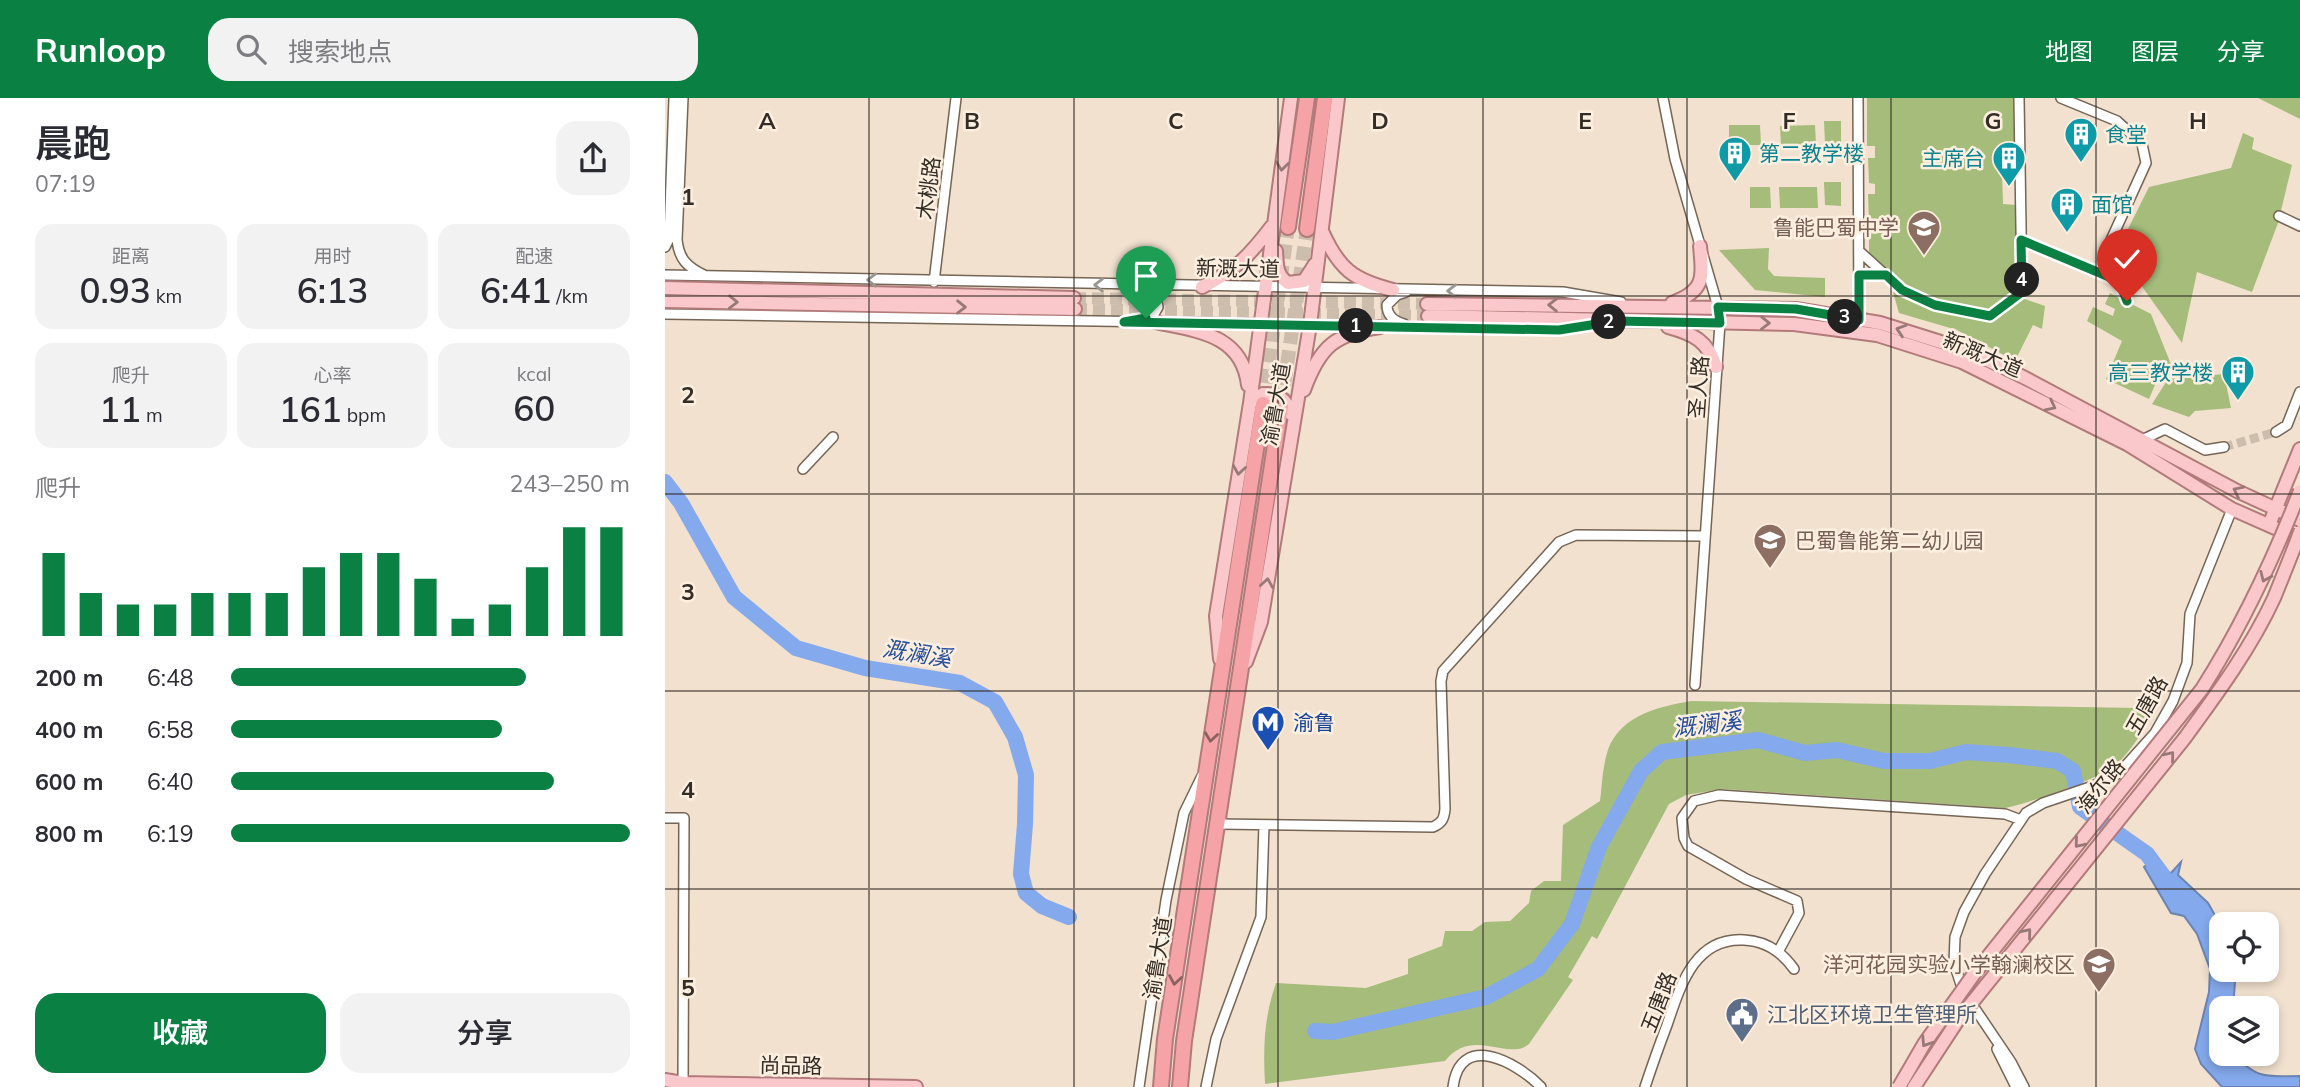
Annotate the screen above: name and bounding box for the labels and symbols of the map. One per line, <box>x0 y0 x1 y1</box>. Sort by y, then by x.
text: A <box>758 106 776 135</box>
text: B <box>964 106 980 135</box>
text: C <box>1168 106 1184 135</box>
text: D <box>1371 106 1389 135</box>
text: E <box>1578 106 1592 135</box>
text: F <box>1782 106 1796 135</box>
text: G <box>1984 106 2002 135</box>
text: H <box>2189 106 2207 135</box>
building icon: 食堂 <box>2062 115 2100 164</box>
place label: 食堂 <box>2105 121 2147 147</box>
building icon: 第二教学楼 <box>1716 134 1754 183</box>
building icon: 主席台 <box>1990 139 2028 188</box>
place label: 第二教学楼 <box>1759 140 1864 166</box>
place label: 主席台 <box>1922 145 1985 171</box>
street label: 木桃路 <box>911 155 945 221</box>
one-way arrow <box>1275 160 1290 172</box>
text: 1 <box>681 182 695 211</box>
building icon: 面馆 <box>2048 185 2086 234</box>
place label: 面馆 <box>2091 191 2133 217</box>
school or university icon: 鲁能巴蜀中学 <box>1905 208 1943 257</box>
place label: 鲁能巴蜀中学 <box>1773 214 1899 240</box>
pin <box>2097 229 2157 301</box>
pin <box>1116 246 1176 318</box>
street label: 新溉大道 <box>1196 254 1280 282</box>
pin: 4 <box>2005 262 2039 298</box>
one-way arrow <box>866 272 877 288</box>
one-way arrow <box>1093 277 1104 293</box>
one-way arrow <box>1446 283 1457 298</box>
one-way arrow <box>728 294 739 310</box>
one-way arrow <box>1548 297 1558 313</box>
one-way arrow <box>956 299 966 315</box>
pin: 3 <box>1827 300 1863 334</box>
pin: 2 <box>1591 304 1627 340</box>
pin: 1 <box>1339 308 1373 344</box>
one-way arrow <box>1761 315 1771 331</box>
one-way arrow <box>1896 323 1908 338</box>
street label: 新溉大道 <box>1939 326 2027 382</box>
building icon: 高三教学楼 <box>2219 353 2257 402</box>
street label: 圣人路 <box>1683 355 1713 419</box>
place label: 高三教学楼 <box>2108 359 2213 385</box>
street label: 渝鲁大道 <box>1255 360 1295 448</box>
text: 2 <box>681 380 695 409</box>
one-way arrow <box>2044 397 2056 411</box>
one-way arrow <box>1232 465 1247 476</box>
one-way arrow <box>2233 485 2245 499</box>
school or university icon: 巴蜀鲁能第二幼儿园 <box>1751 521 1789 570</box>
place label: 巴蜀鲁能第二幼儿园 <box>1795 527 1984 553</box>
one-way arrow <box>2259 569 2273 582</box>
text: 3 <box>681 577 695 606</box>
one-way arrow <box>1259 577 1274 589</box>
water label: 溉澜溪 <box>881 633 956 673</box>
street label: 五唐路 <box>2119 671 2173 739</box>
metro station icon: 渝鲁 <box>1249 703 1287 752</box>
water label: 溉澜溪 <box>1671 705 1746 743</box>
place label: 渝鲁 <box>1293 709 1335 735</box>
one-way arrow <box>1204 731 1219 743</box>
one-way arrow <box>2162 752 2174 765</box>
street label: 海尔路 <box>2070 753 2130 819</box>
text: 4 <box>681 775 695 804</box>
one-way arrow <box>2075 835 2088 847</box>
street label: 渝鲁大道 <box>1138 914 1176 1002</box>
one-way arrow <box>2019 929 2031 942</box>
school or university icon: 洋河花园实验小学翰澜校区 <box>2080 945 2118 994</box>
place label: 洋河花园实验小学翰澜校区 <box>1823 951 2075 977</box>
street label: 五唐路 <box>1635 968 1681 1036</box>
text: 5 <box>681 973 695 1002</box>
one-way arrow <box>1168 974 1183 986</box>
public building icon: 江北区环境卫生管理所 <box>1723 995 1761 1044</box>
place label: 江北区环境卫生管理所 <box>1767 1001 1977 1027</box>
one-way arrow <box>1921 1034 1934 1047</box>
street label: 尚品路 <box>759 1051 823 1079</box>

